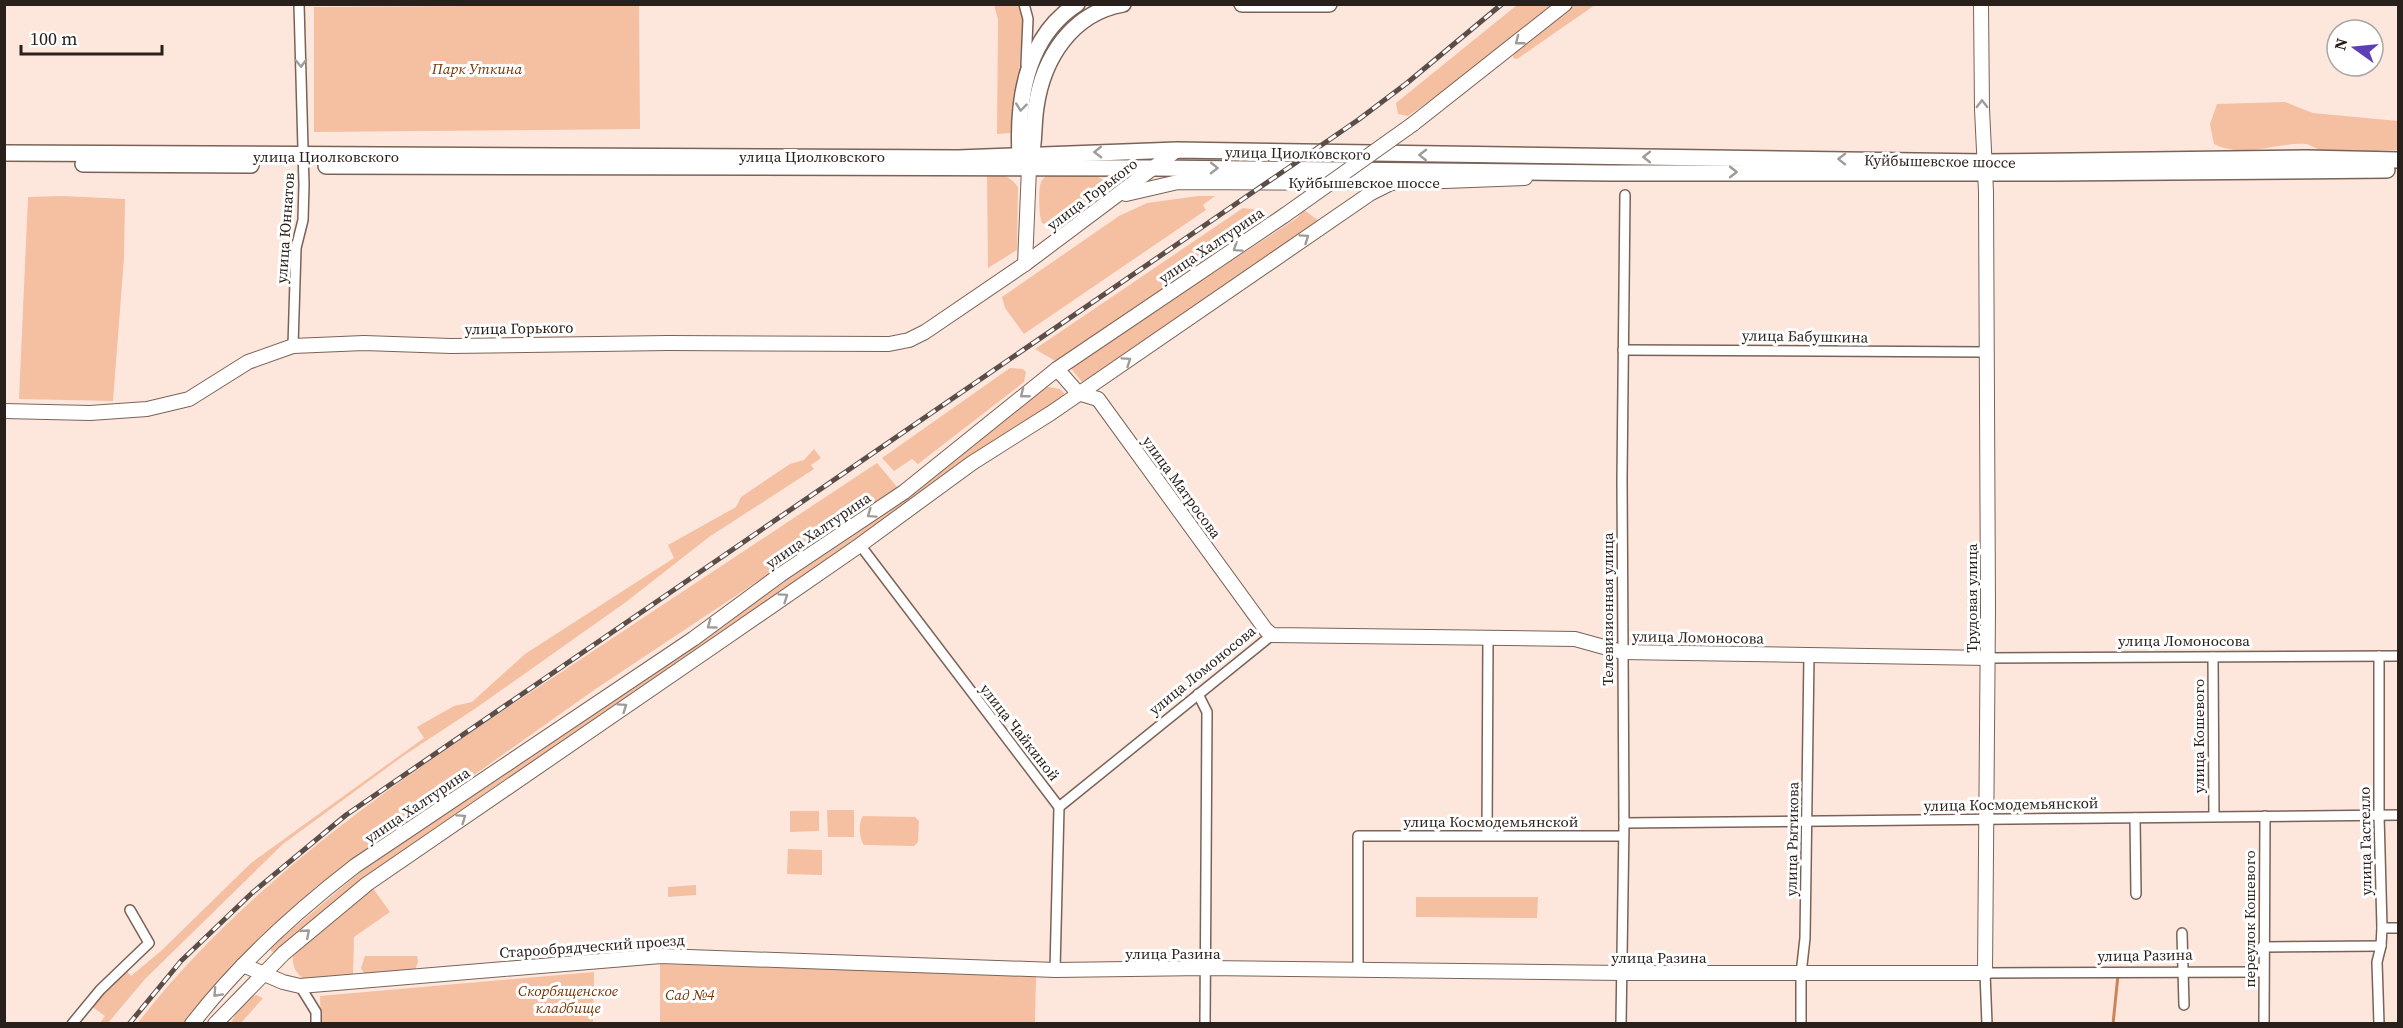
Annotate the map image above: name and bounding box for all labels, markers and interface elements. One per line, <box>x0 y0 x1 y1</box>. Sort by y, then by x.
scale bar <box>21 18 162 56</box>
north arrow <box>2325 18 2385 78</box>
text: 100 m <box>30 26 77 51</box>
one-way arrow <box>1514 33 1525 44</box>
text: N <box>2328 35 2353 53</box>
one-way arrow <box>295 58 307 67</box>
park label: Парк Уткина <box>431 58 522 79</box>
one-way arrow <box>1976 99 1988 108</box>
one-way arrow <box>1016 103 1028 112</box>
street label: улица Циолковского <box>1225 141 1371 165</box>
street label: улица Циолковского <box>253 146 399 167</box>
street label: улица Циолковского <box>739 146 885 167</box>
one-way arrow <box>1093 146 1102 158</box>
one-way arrow <box>1419 149 1428 161</box>
street label: Куйбышевское шоссе <box>1864 149 2016 173</box>
one-way arrow <box>1642 151 1651 163</box>
street label: улица Горького <box>1042 153 1142 235</box>
one-way arrow <box>1837 153 1846 166</box>
one-way arrow <box>1209 162 1218 175</box>
one-way arrow <box>1728 166 1737 178</box>
street label: улица Юннатов <box>271 172 299 284</box>
street label: Куйбышевское шоссе <box>1288 172 1440 193</box>
street label: улица Халтурина <box>1154 202 1268 288</box>
one-way arrow <box>1298 234 1309 245</box>
one-way arrow <box>1233 241 1244 252</box>
street label: улица Горького <box>465 317 573 339</box>
street label: улица Бабушкина <box>1742 324 1869 348</box>
one-way arrow <box>1120 357 1131 368</box>
one-way arrow <box>1020 386 1031 397</box>
street label: улица Матросова <box>1138 431 1227 543</box>
street label: улица Халтурина <box>761 487 875 573</box>
one-way arrow <box>867 507 878 518</box>
street label: Телевизионная улица <box>1597 532 1618 686</box>
street label: Трудовая улица <box>1961 543 1982 653</box>
one-way arrow <box>778 593 789 604</box>
one-way arrow <box>706 618 717 629</box>
street label: улица Ломоносова <box>1144 620 1260 720</box>
street label: улица Ломоносова <box>1632 625 1764 649</box>
street label: улица Ломоносова <box>2118 630 2250 651</box>
street label: улица Чайкиной <box>975 679 1065 785</box>
street label: улица Кошевого <box>2188 679 2209 793</box>
one-way arrow <box>616 703 627 714</box>
street label: улица Халтурина <box>360 762 474 848</box>
street label: улица Рытикова <box>1781 781 1804 897</box>
street label: улица Гастелло <box>2354 786 2376 896</box>
street label: улица Космодемьянской <box>1923 792 2099 816</box>
street label: улица Космодемьянской <box>1404 811 1579 832</box>
one-way arrow <box>456 814 467 825</box>
street label: переулок Кошевого <box>2239 850 2260 988</box>
one-way arrow <box>299 929 310 940</box>
street label: Старообрядческий проезд <box>499 929 686 963</box>
street label: улица Разина <box>1125 943 1221 964</box>
street label: улица Разина <box>2097 944 2193 966</box>
street label: улица Разина <box>1611 947 1707 968</box>
park label: Скорбященское кладбище <box>518 980 618 1018</box>
park label: Сад №4 <box>665 984 715 1005</box>
one-way arrow <box>213 986 224 997</box>

